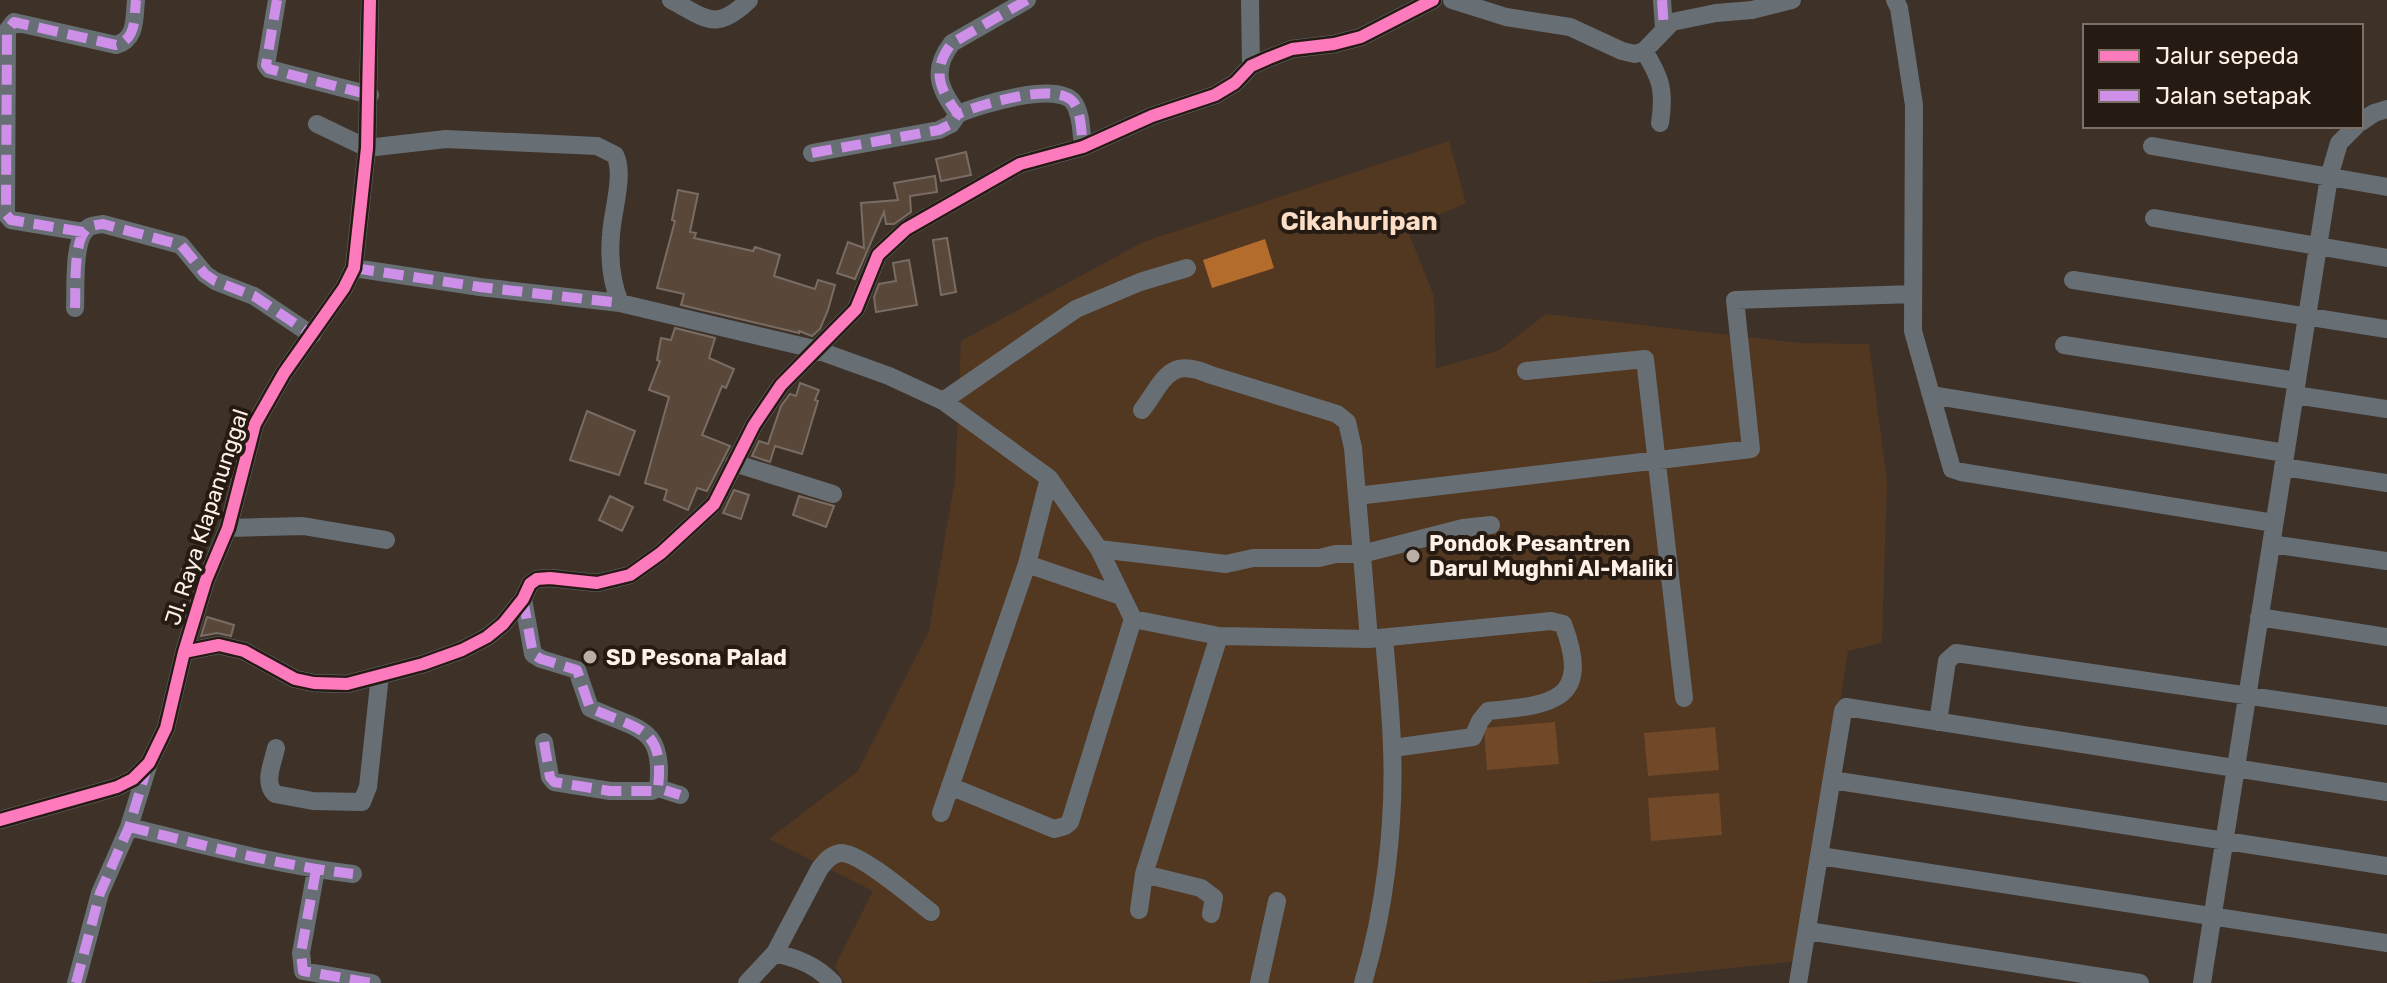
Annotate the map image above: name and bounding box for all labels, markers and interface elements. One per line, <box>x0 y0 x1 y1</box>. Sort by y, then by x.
legend <box>2083 24 2363 128</box>
text: Jalur sepeda <box>2155 42 2299 70</box>
text: Jalan setapak <box>2155 82 2312 110</box>
district label: Cikahuripan <box>1280 206 1438 237</box>
street label: Jl. Raya Klapanunggal <box>159 406 254 629</box>
place label: Pondok Pesantren Darul Mughni Al-Maliki <box>1429 530 1673 582</box>
marker: Pondok Pesantren Darul Mughni Al-Maliki <box>1404 547 1422 565</box>
place label: SD Pesona Palad <box>606 644 787 671</box>
marker: SD Pesona Palad <box>581 648 599 666</box>

